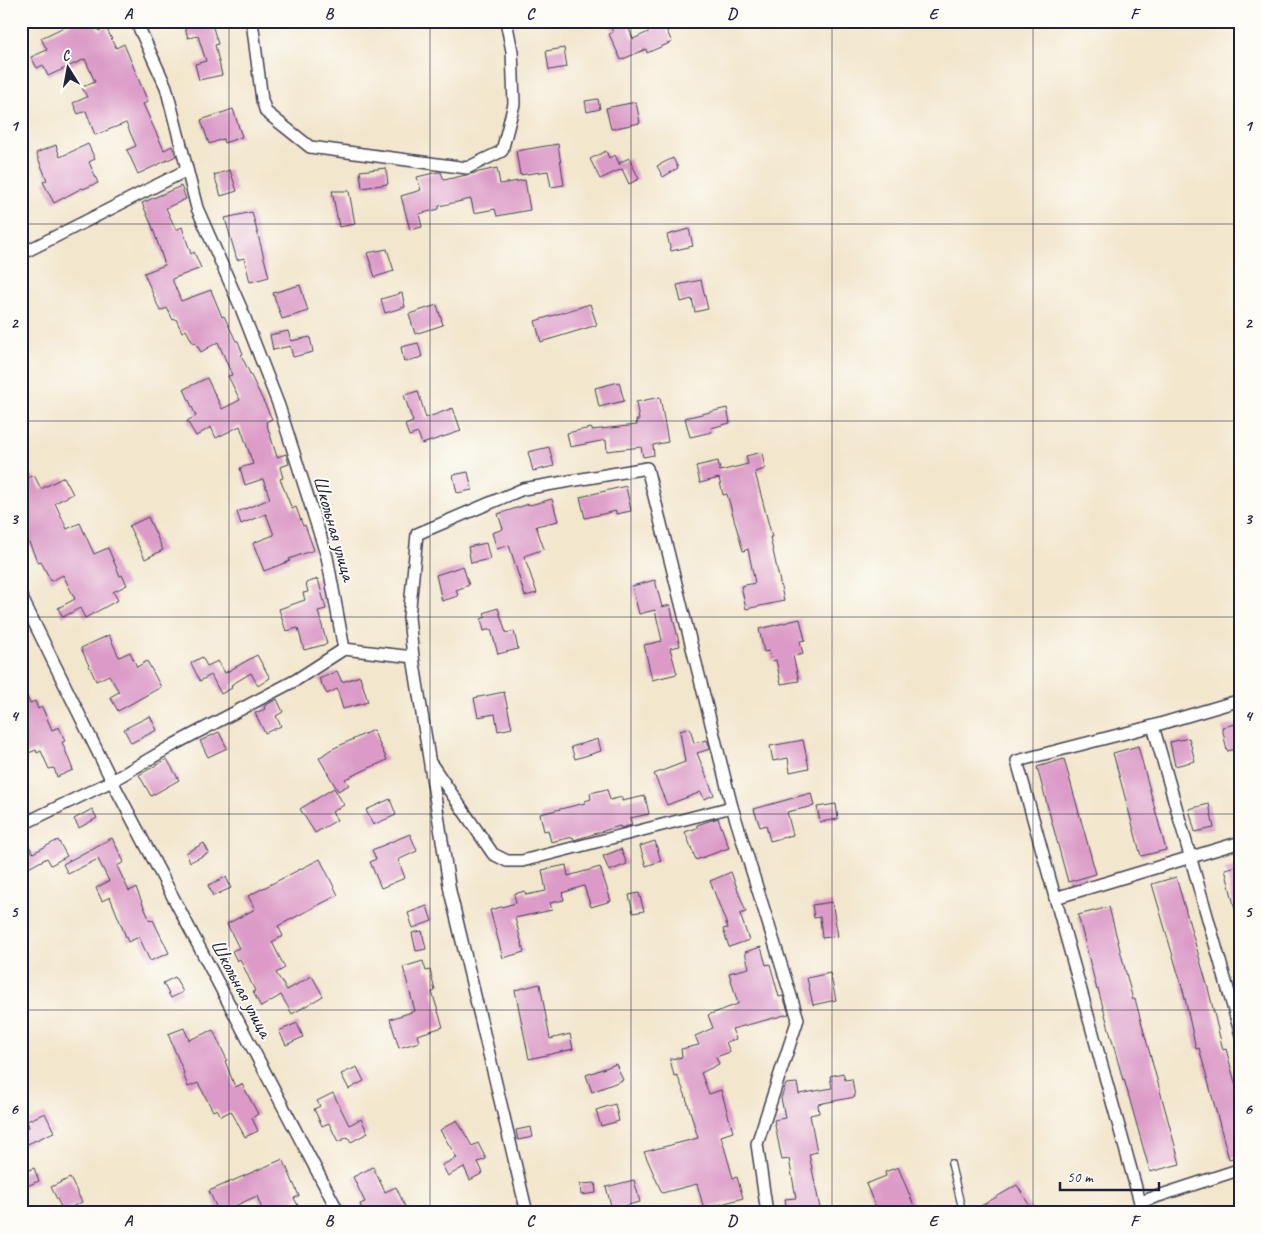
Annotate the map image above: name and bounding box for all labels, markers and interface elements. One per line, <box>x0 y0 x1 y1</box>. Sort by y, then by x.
text: A <box>124 4 134 24</box>
text: B <box>325 4 335 24</box>
text: C <box>526 4 536 24</box>
text: D <box>727 4 738 24</box>
text: E <box>929 4 940 24</box>
text: F <box>1130 4 1141 24</box>
north arrow <box>42 42 92 92</box>
text: С <box>61 46 73 65</box>
text: 1 <box>10 116 19 136</box>
text: 1 <box>1244 116 1253 136</box>
text: 2 <box>10 313 19 333</box>
text: 2 <box>1244 313 1253 333</box>
street label: Школьная улица <box>308 473 362 585</box>
text: 3 <box>10 509 19 529</box>
text: 3 <box>1244 509 1253 529</box>
text: 4 <box>10 706 19 726</box>
text: 4 <box>1244 706 1253 726</box>
text: 5 <box>11 902 20 922</box>
text: 5 <box>1245 902 1254 922</box>
street label: Школьная улица <box>205 935 279 1043</box>
text: 6 <box>10 1099 19 1119</box>
text: 6 <box>1244 1099 1253 1119</box>
scale bar <box>1060 1159 1158 1191</box>
text: 50 m <box>1067 1168 1094 1187</box>
text: A <box>124 1211 134 1231</box>
text: B <box>325 1211 335 1231</box>
text: C <box>526 1211 536 1231</box>
text: D <box>727 1211 738 1231</box>
text: E <box>929 1211 940 1231</box>
text: F <box>1130 1211 1141 1231</box>

